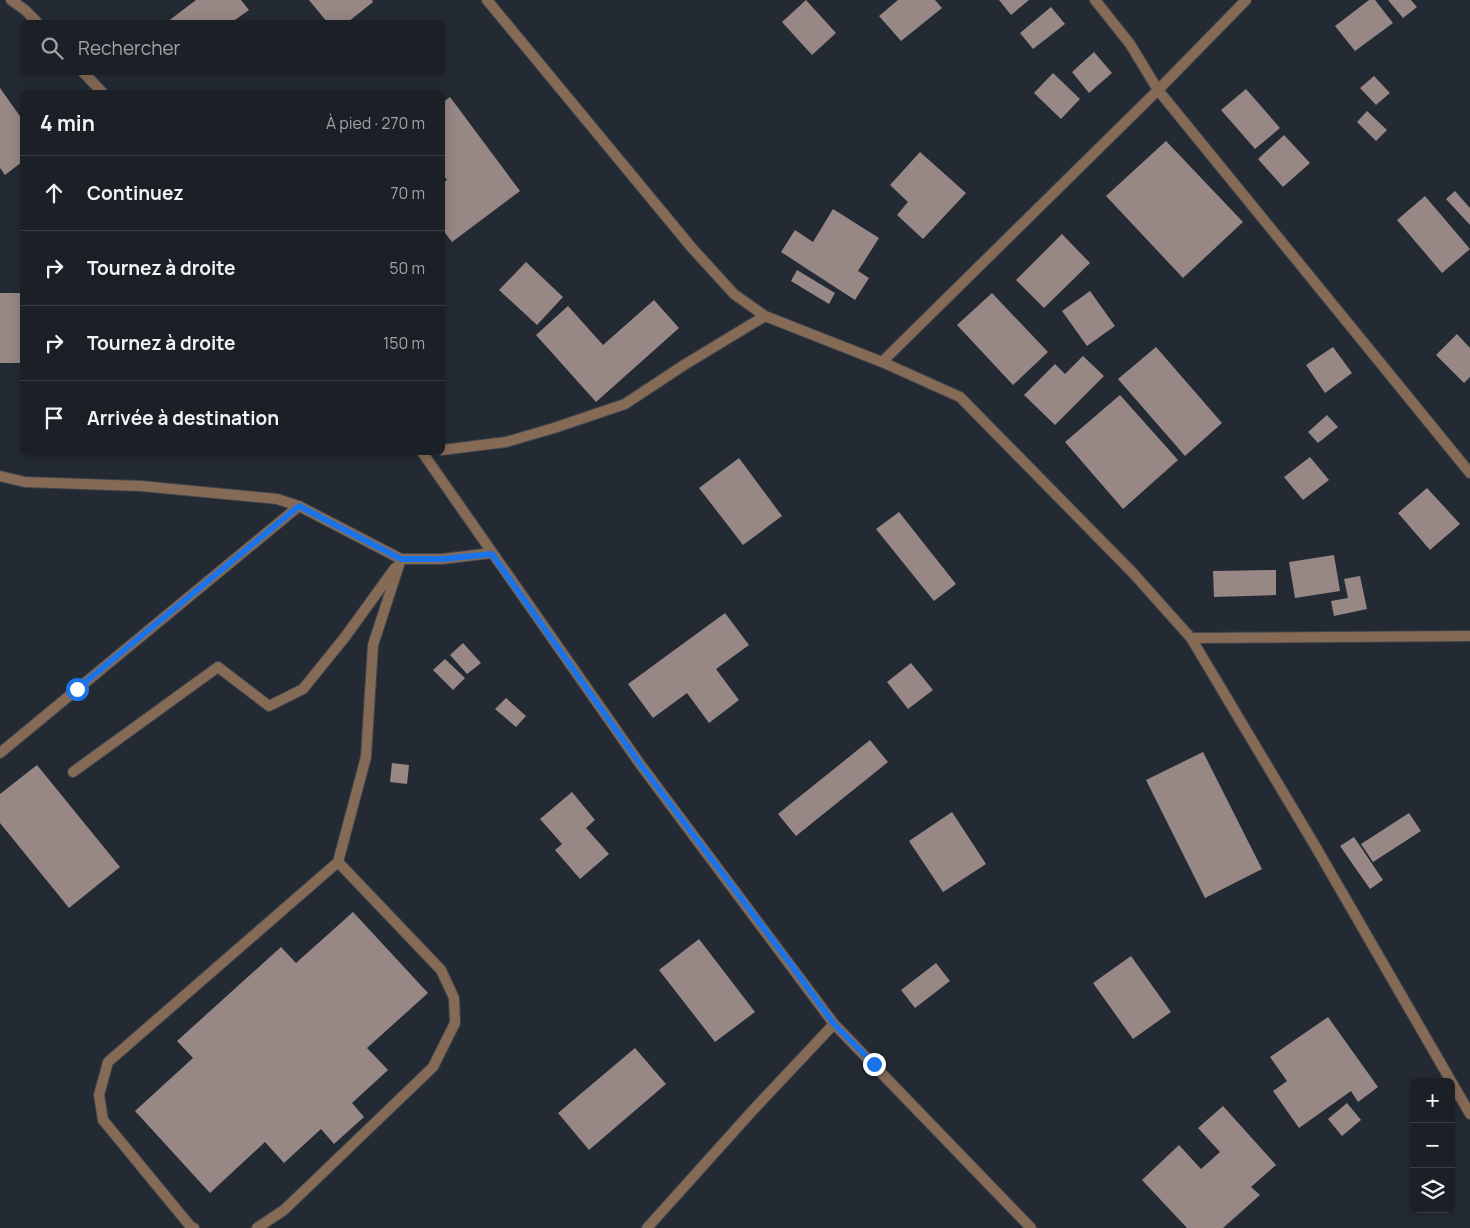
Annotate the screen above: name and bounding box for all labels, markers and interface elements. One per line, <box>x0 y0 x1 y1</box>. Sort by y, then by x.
search box <box>20 20 445 75</box>
icon: search <box>38 34 66 62</box>
text: Rechercher <box>78 35 180 61</box>
text: 4 min <box>40 109 95 137</box>
text: À pied · 270 m <box>326 112 425 134</box>
icon: ahead <box>40 179 68 207</box>
text: Continuez <box>87 180 184 206</box>
text: 70 m <box>390 182 425 204</box>
icon: right <box>40 254 68 282</box>
text: Tournez à droite <box>87 255 235 281</box>
text: 50 m <box>389 257 425 279</box>
icon: right <box>40 329 68 357</box>
text: Tournez à droite <box>87 330 235 356</box>
text: 150 m <box>383 332 425 354</box>
icon: arrive <box>40 404 68 432</box>
text: Arrivée à destination <box>87 405 279 431</box>
route start <box>66 678 89 701</box>
route end <box>863 1053 886 1076</box>
map controls <box>1410 1078 1455 1213</box>
button: + <box>1410 1078 1455 1123</box>
button: − <box>1410 1123 1455 1168</box>
button: layers <box>1410 1168 1455 1213</box>

